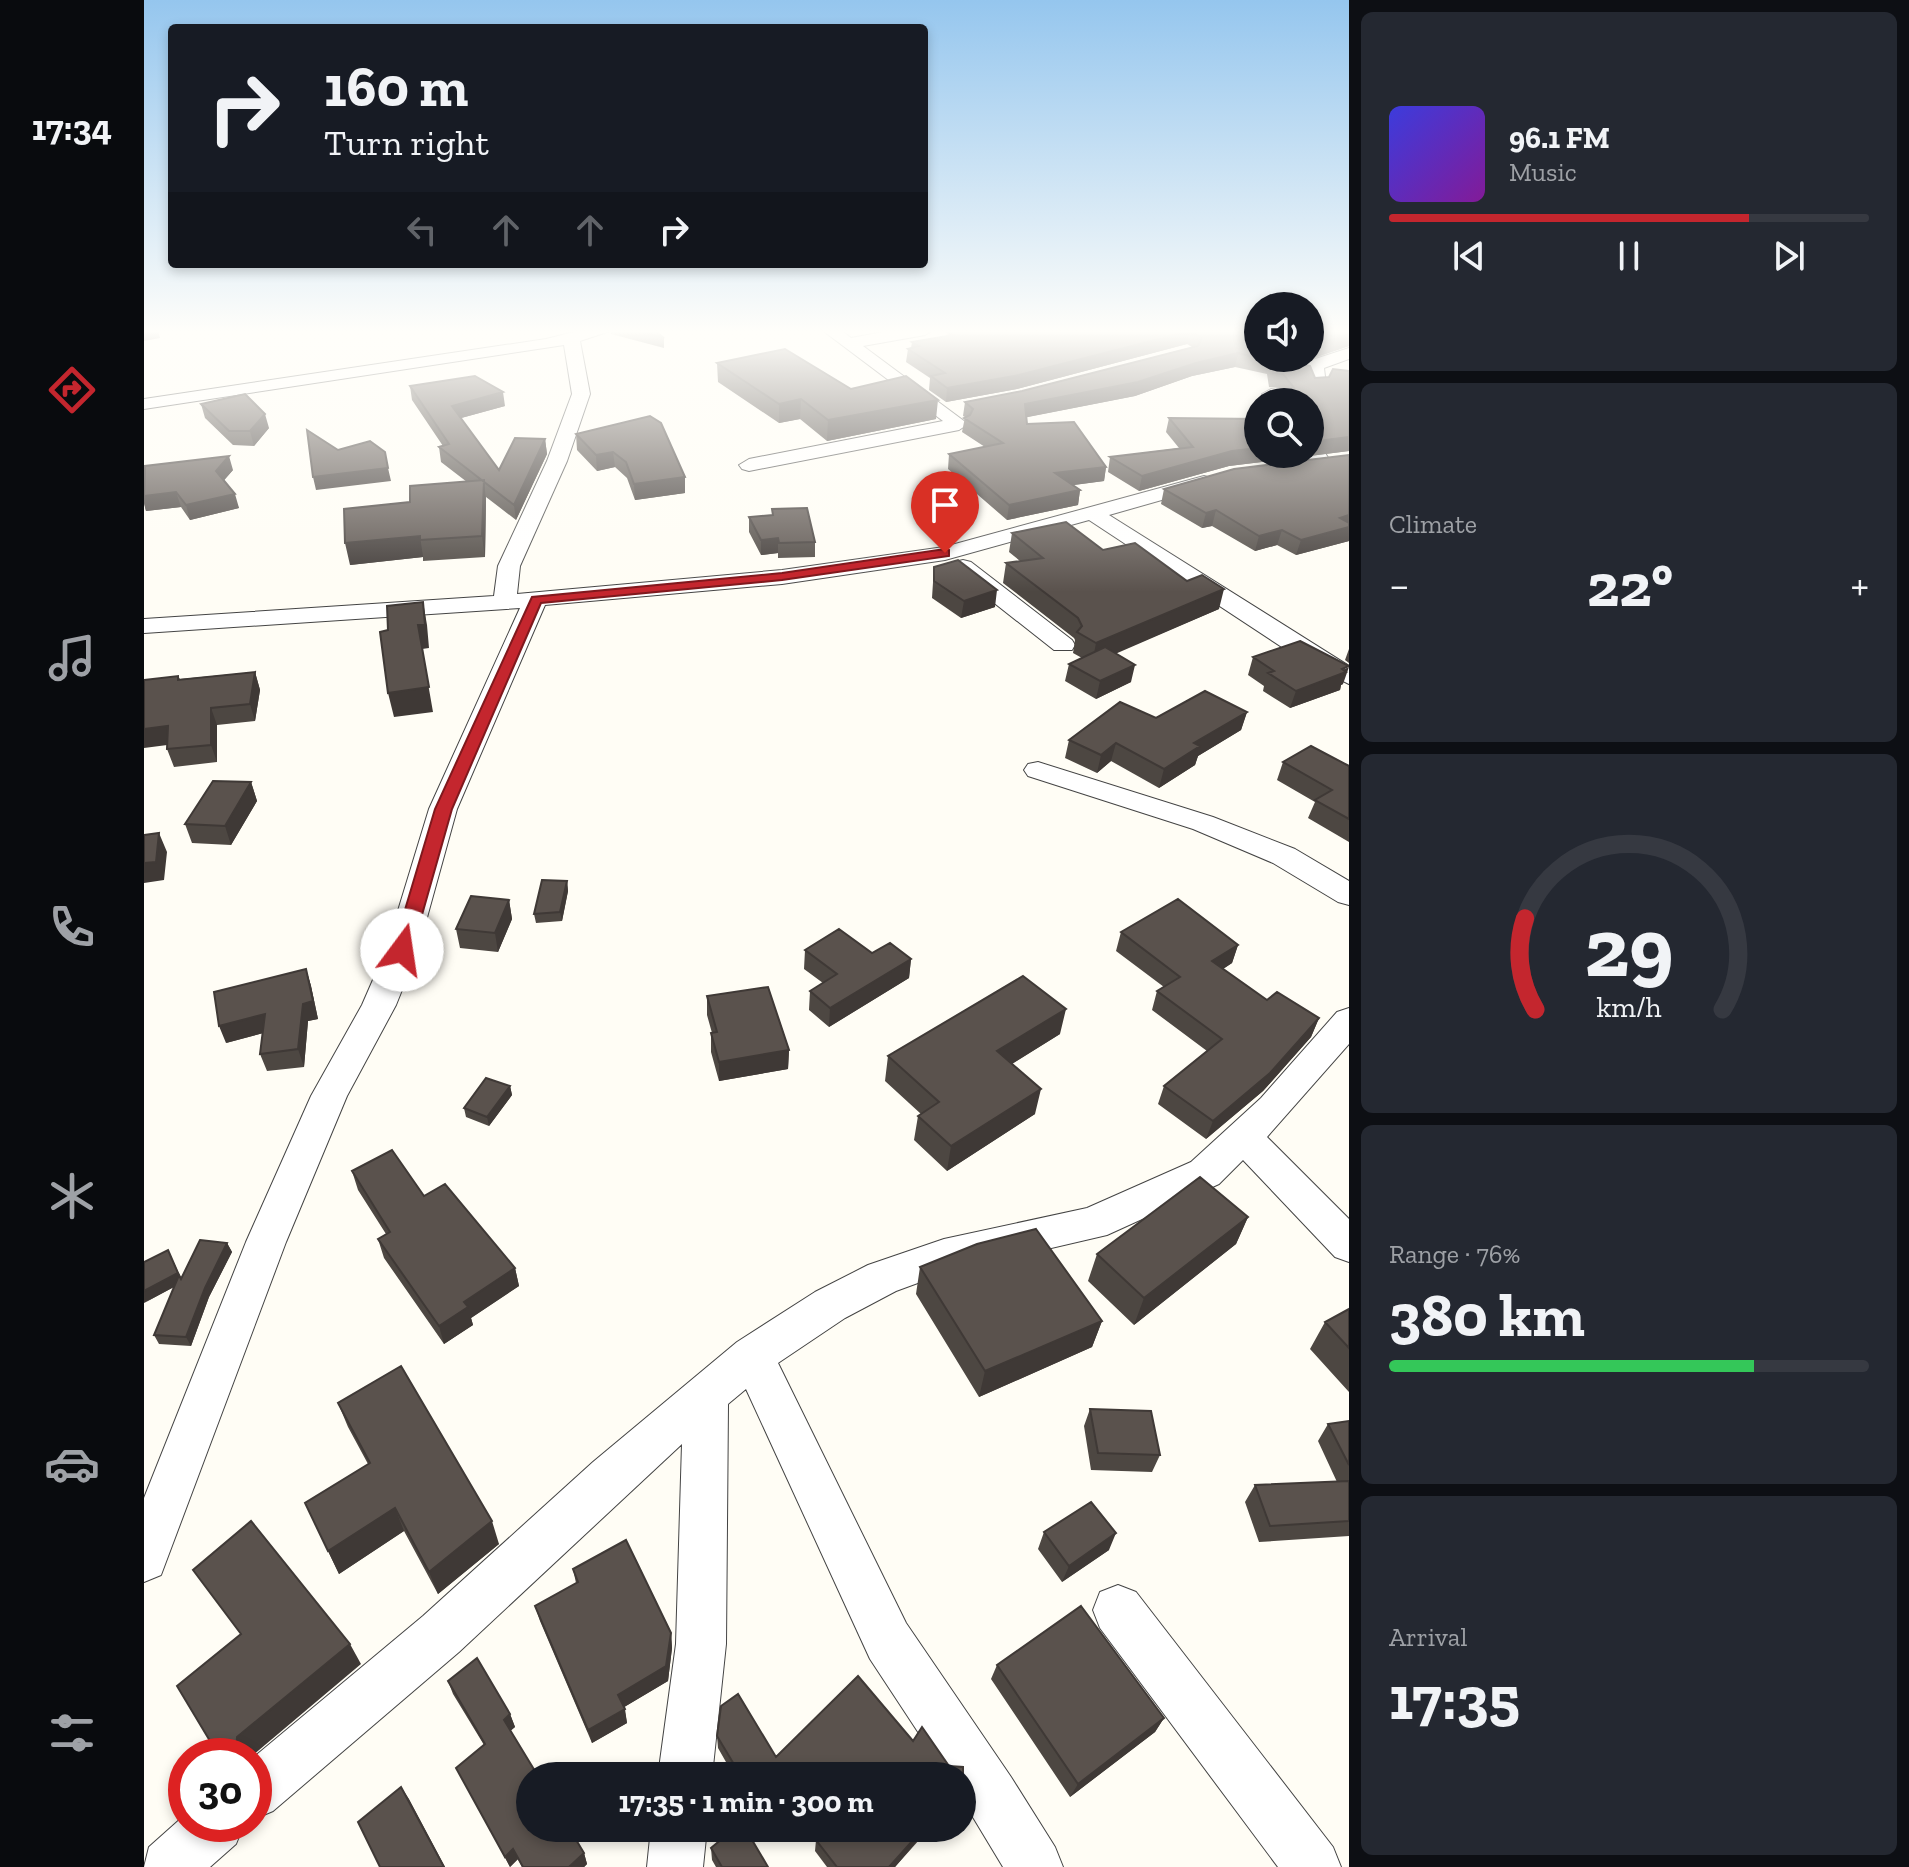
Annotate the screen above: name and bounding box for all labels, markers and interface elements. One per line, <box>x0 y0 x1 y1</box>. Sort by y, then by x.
text: 160 m <box>324 53 468 120</box>
icon: right <box>192 56 296 160</box>
text: 17:34 <box>32 106 112 149</box>
text: 96.1 FM <box>1509 120 1610 156</box>
text: Turn right <box>324 121 489 164</box>
text: Music <box>1509 156 1577 188</box>
icon: left <box>400 208 444 252</box>
icon: ahead <box>484 208 528 252</box>
icon: ahead <box>568 208 612 252</box>
icon: right <box>652 208 696 252</box>
icon: previous <box>1447 234 1491 278</box>
icon: pause <box>1607 234 1651 278</box>
icon: next <box>1767 234 1811 278</box>
map controls <box>1244 292 1324 468</box>
button: sound <box>1244 292 1324 372</box>
icon: directions <box>44 362 100 418</box>
button: search <box>1244 388 1324 468</box>
pin <box>911 471 979 553</box>
icon: arrive <box>923 483 967 527</box>
text: Climate <box>1389 508 1477 540</box>
text: 22° <box>1587 549 1673 621</box>
text: − <box>1389 558 1410 611</box>
text: + <box>1850 558 1869 611</box>
icon: music <box>44 630 100 686</box>
text: 29 <box>1584 896 1674 996</box>
icon: phone <box>44 899 100 955</box>
position arrow <box>360 908 444 992</box>
text: km/h <box>1596 990 1662 1024</box>
icon: climate <box>44 1168 100 1224</box>
text: Range · 76% <box>1389 1238 1520 1270</box>
text: 380 km <box>1389 1279 1585 1351</box>
icon: car <box>44 1436 100 1492</box>
text: Arrival <box>1389 1621 1467 1653</box>
text: 17:35 <box>1389 1662 1520 1734</box>
icon: filters <box>44 1705 100 1761</box>
speed limit sign: 30 <box>168 1738 272 1842</box>
text: 17:35 · 1 min · 300 m <box>619 1784 873 1820</box>

